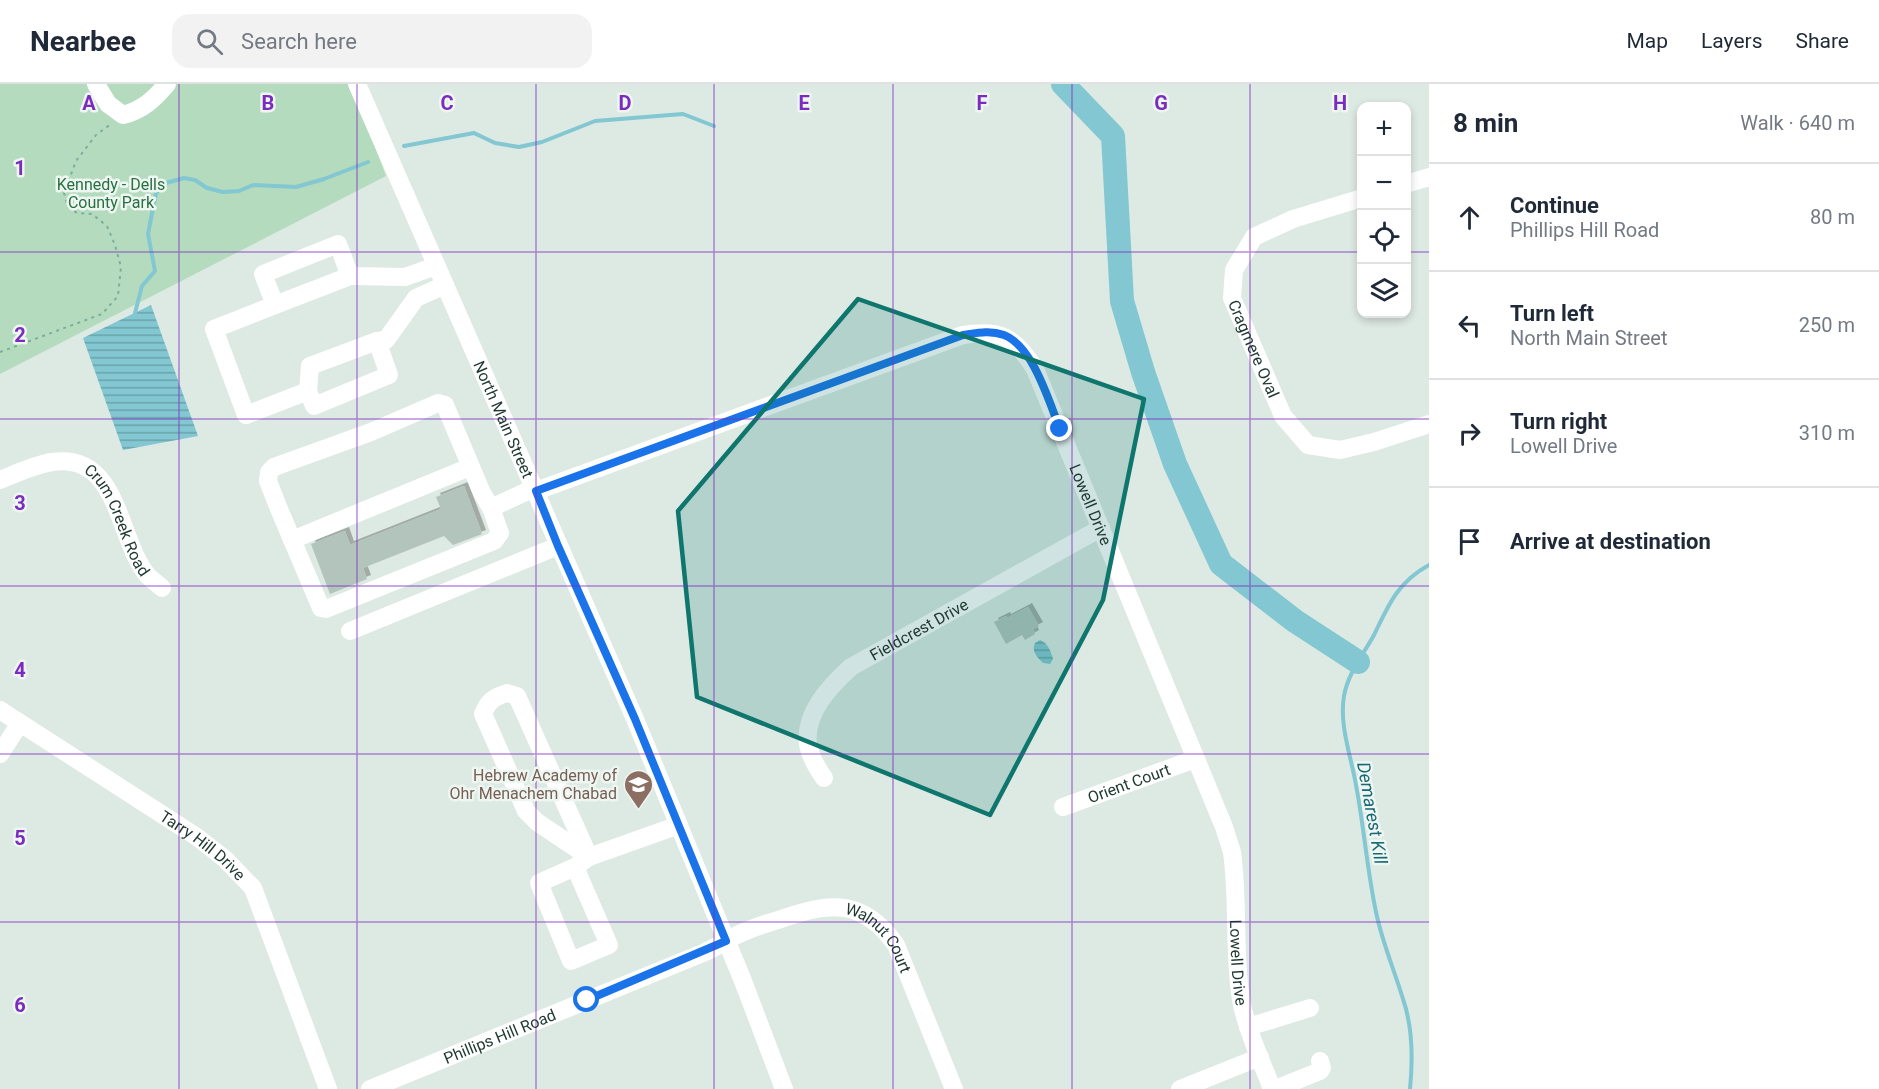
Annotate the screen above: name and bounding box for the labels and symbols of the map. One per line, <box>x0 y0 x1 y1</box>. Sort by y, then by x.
text: A <box>82 91 96 115</box>
text: B <box>262 91 274 115</box>
text: C <box>440 91 454 115</box>
text: D <box>619 91 632 115</box>
text: E <box>798 91 810 115</box>
text: F <box>977 91 988 115</box>
text: G <box>1154 91 1168 115</box>
text: H <box>1333 91 1347 115</box>
text: 1 <box>14 156 26 180</box>
park label: Kennedy - Dells County Park <box>57 175 165 212</box>
street label: Cragmere Oval <box>1224 297 1283 401</box>
text: 2 <box>14 323 26 347</box>
street label: North Main Street <box>469 358 537 481</box>
route end <box>1046 415 1072 441</box>
street label: Crum Creek Road <box>81 460 154 580</box>
street label: Lowell Drive <box>1065 461 1116 548</box>
text: 3 <box>14 491 26 515</box>
street label: Fieldcrest Drive <box>866 595 972 665</box>
text: 4 <box>14 658 26 682</box>
street label: Orient Court <box>1085 760 1173 807</box>
water label: Demarest Kill <box>1353 760 1392 866</box>
place label: Hebrew Academy of Ohr Menachem Chabad <box>449 766 617 803</box>
school or university icon: Hebrew Academy of Ohr Menachem Chabad <box>622 768 654 810</box>
street label: Tarry Hill Drive <box>156 807 249 884</box>
text: 5 <box>14 826 26 850</box>
street label: Walnut Court <box>843 899 915 976</box>
street label: Lowell Drive <box>1226 920 1251 1007</box>
route start <box>573 986 599 1012</box>
text: 6 <box>14 993 26 1017</box>
street label: Phillips Hill Road <box>441 1005 559 1068</box>

